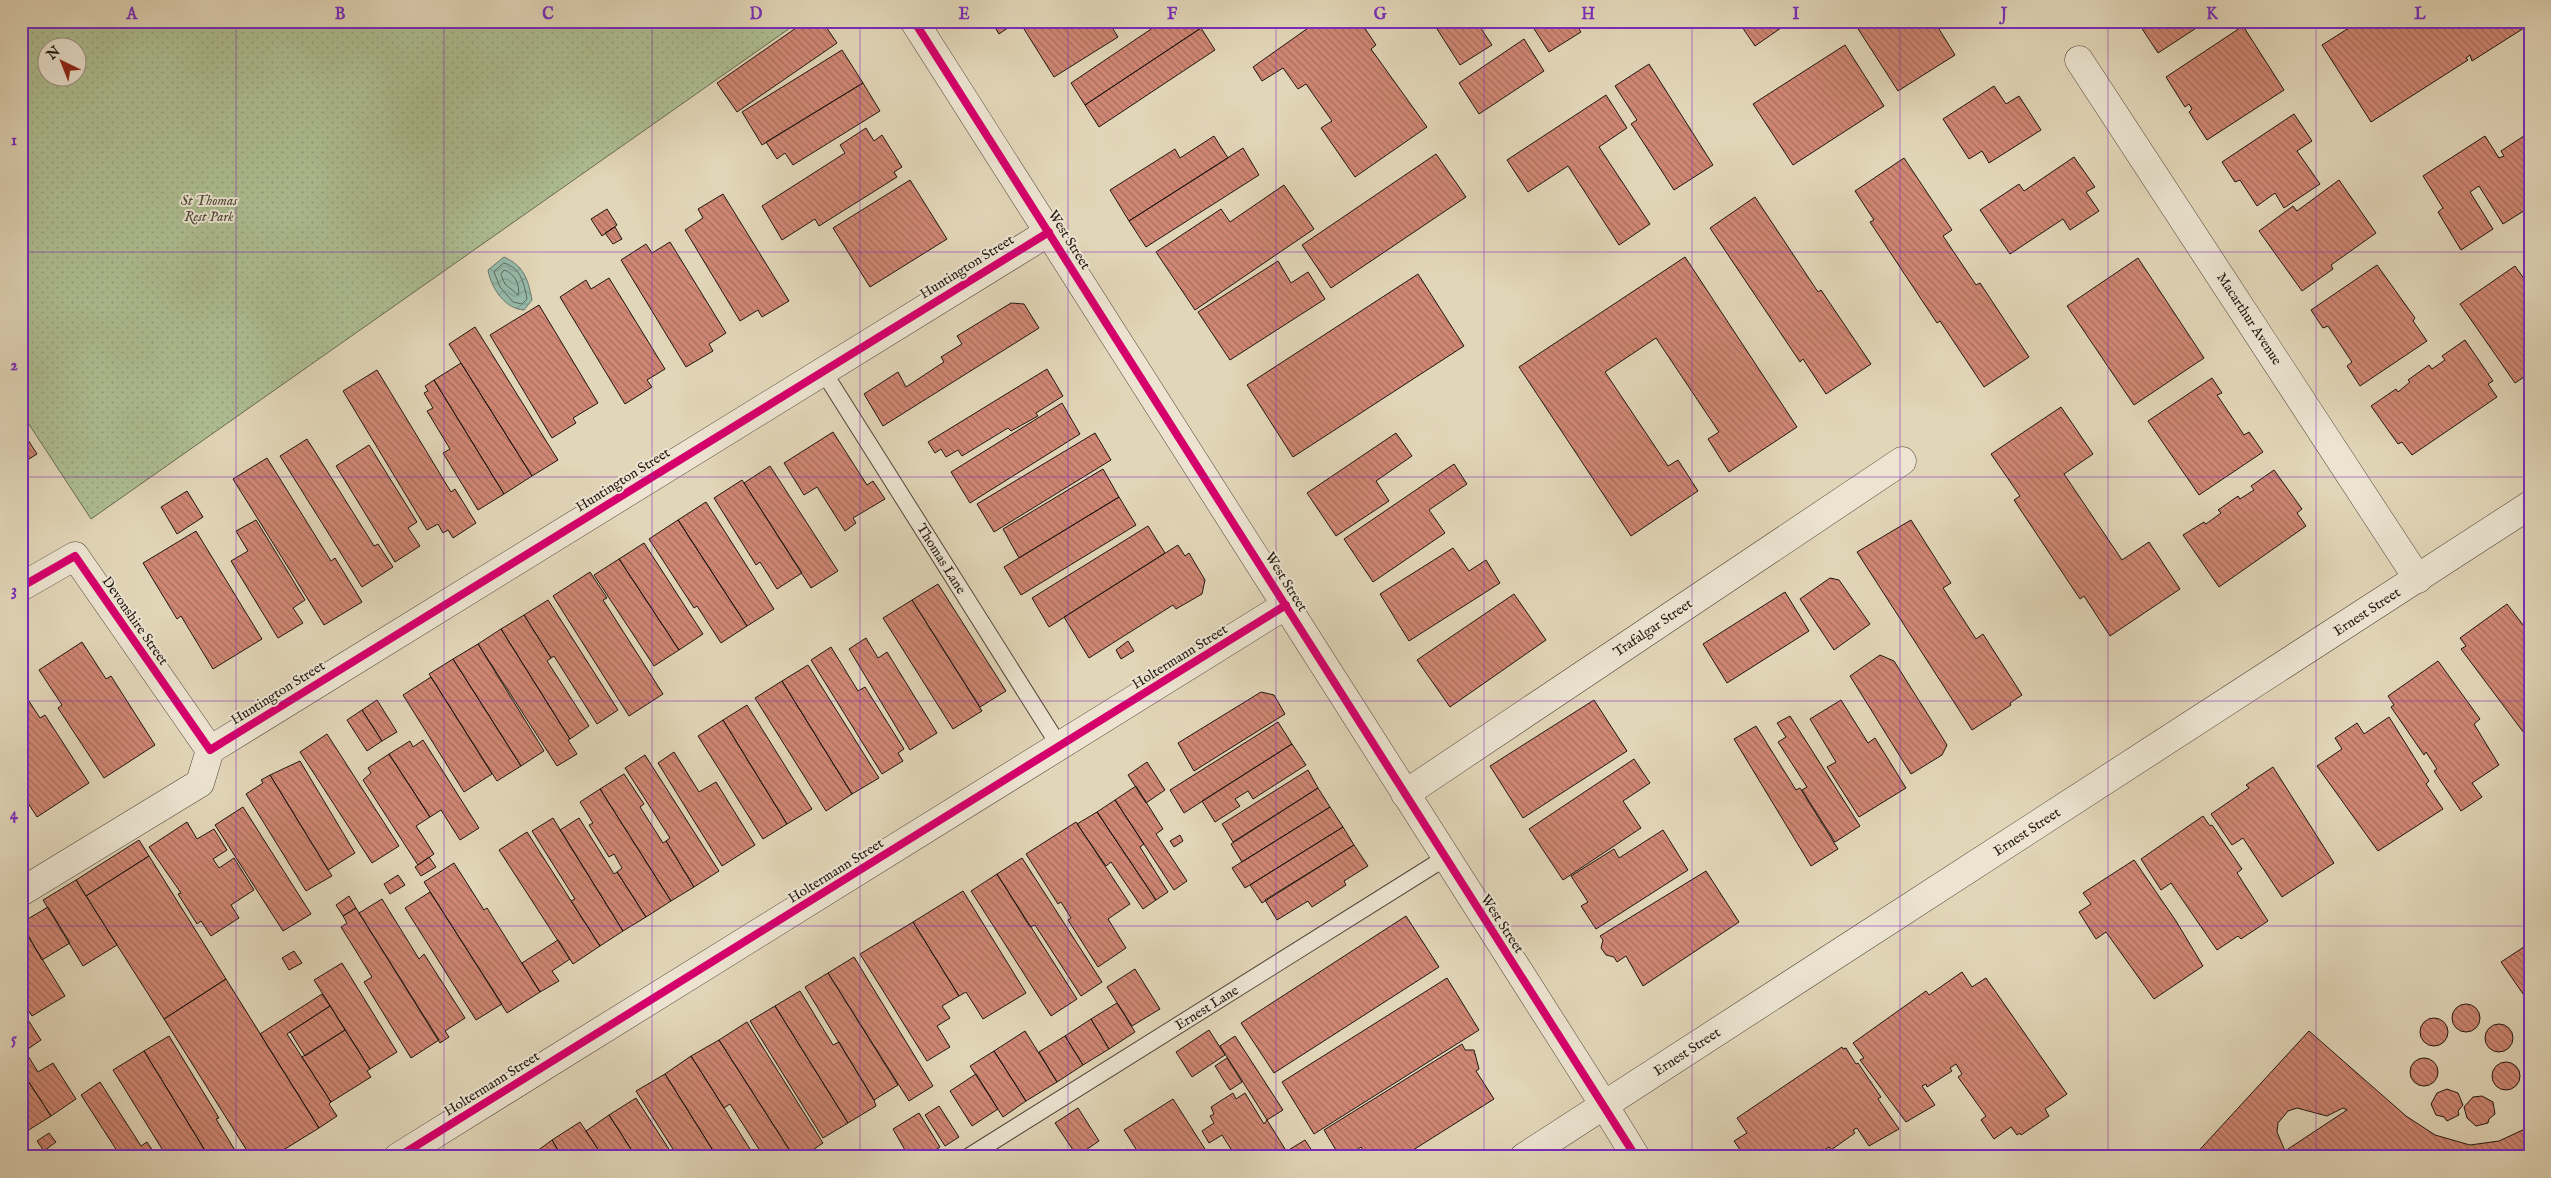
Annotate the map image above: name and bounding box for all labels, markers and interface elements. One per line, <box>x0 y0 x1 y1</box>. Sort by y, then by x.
text: A <box>126 5 139 25</box>
text: B <box>335 5 346 25</box>
text: C <box>542 5 554 25</box>
text: D <box>750 5 763 25</box>
text: E <box>958 5 970 25</box>
text: F <box>1167 5 1178 25</box>
text: G <box>1374 5 1387 25</box>
text: H <box>1581 5 1595 25</box>
text: I <box>1793 5 1800 25</box>
text: J <box>1999 5 2008 25</box>
text: K <box>2206 5 2219 25</box>
text: L <box>2414 5 2426 25</box>
north arrow <box>38 38 88 88</box>
text: N <box>43 43 64 65</box>
text: 1 <box>11 131 17 151</box>
park label: St Thomas Rest Park <box>181 192 238 226</box>
street label: West Street <box>1044 207 1094 273</box>
street label: Huntington Street <box>917 231 1018 303</box>
street label: Macarthur Avenue <box>2212 269 2286 369</box>
text: 2 <box>10 356 18 376</box>
street label: Huntington Street <box>573 444 674 516</box>
street label: Thomas Lane <box>912 520 970 598</box>
street label: West Street <box>1261 549 1311 615</box>
street label: Devonshire Street <box>98 573 172 669</box>
text: 3 <box>11 581 17 601</box>
street label: Ernest Street <box>2330 584 2404 640</box>
street label: Trafalgar Street <box>1610 595 1696 661</box>
street label: Holtermann Street <box>1129 620 1231 694</box>
street label: Huntington Street <box>228 657 329 729</box>
street label: Ernest Street <box>1990 804 2064 860</box>
text: 4 <box>10 805 19 825</box>
street label: Holtermann Street <box>785 834 887 908</box>
street label: West Street <box>1476 891 1528 957</box>
street label: Ernest Lane <box>1172 981 1243 1035</box>
street label: Ernest Street <box>1650 1024 1724 1080</box>
text: 5 <box>11 1030 17 1050</box>
street label: Holtermann Street <box>441 1047 543 1121</box>

